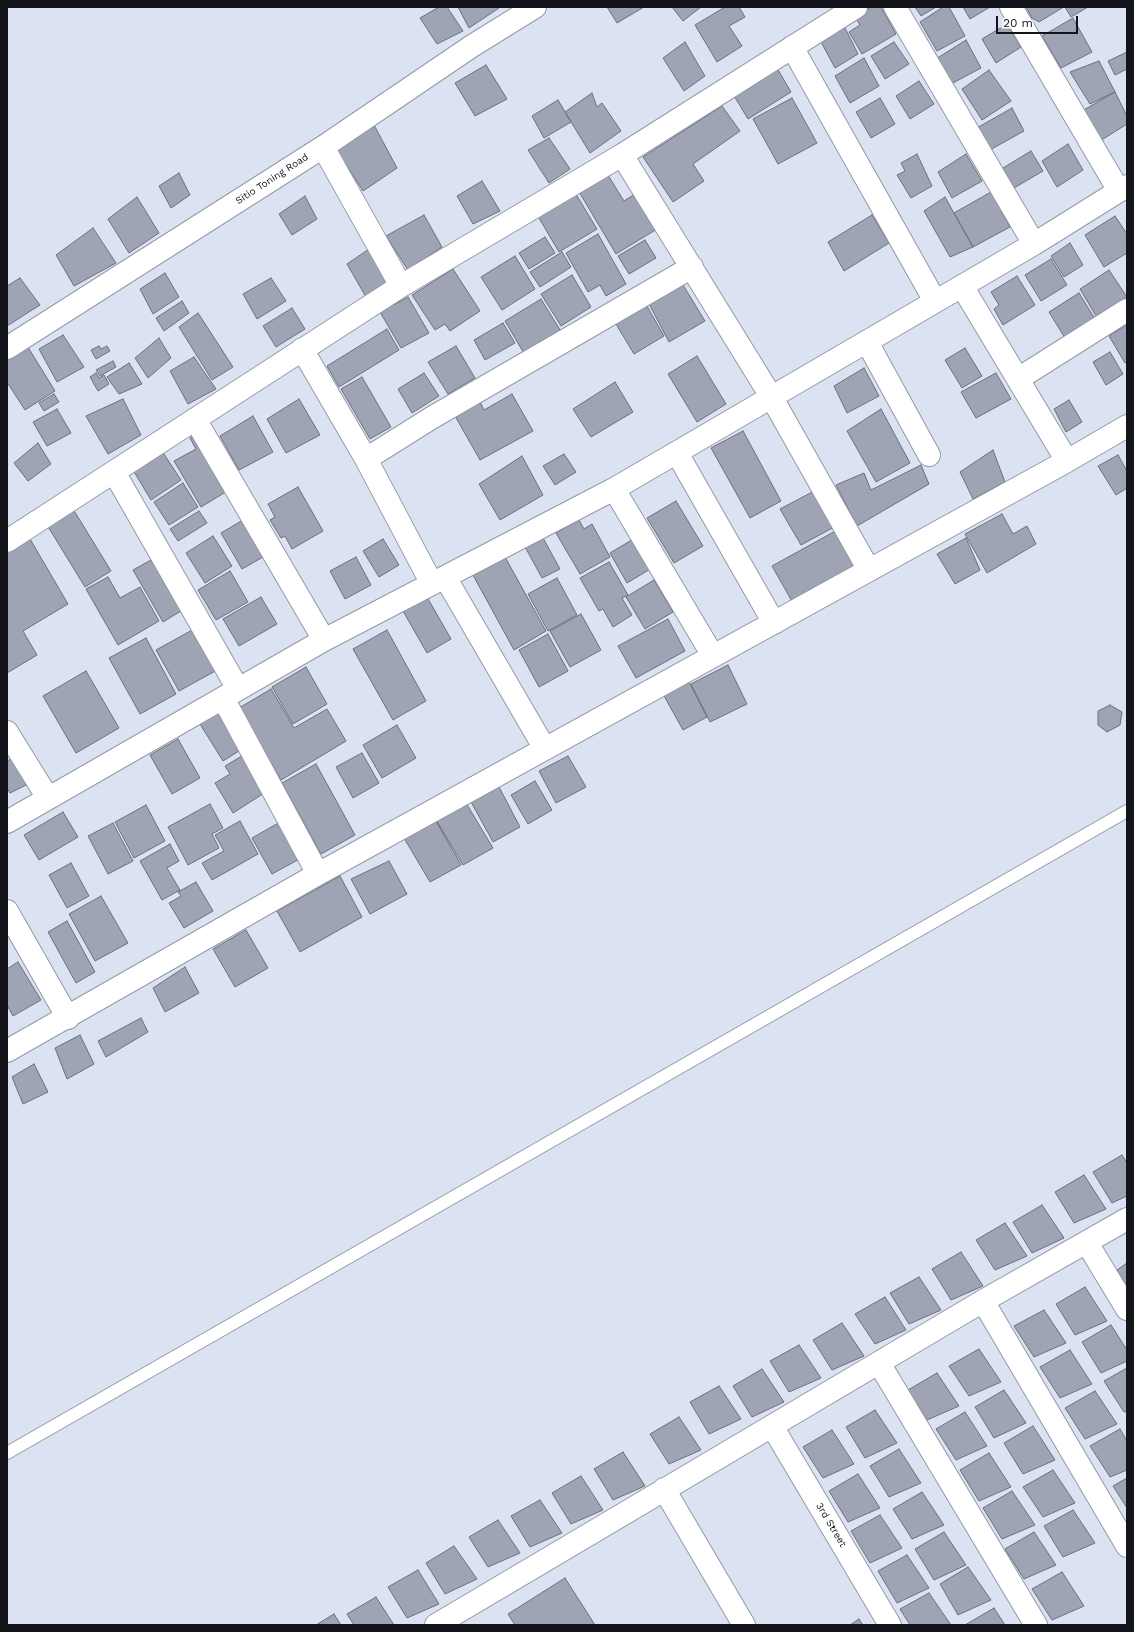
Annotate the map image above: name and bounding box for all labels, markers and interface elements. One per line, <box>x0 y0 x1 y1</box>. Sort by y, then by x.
scale bar <box>998 8 1080 34</box>
text: 20 m <box>1003 16 1033 30</box>
street label: Sitio Toning Road <box>233 151 311 207</box>
street label: 3rd Street <box>813 1501 849 1549</box>

